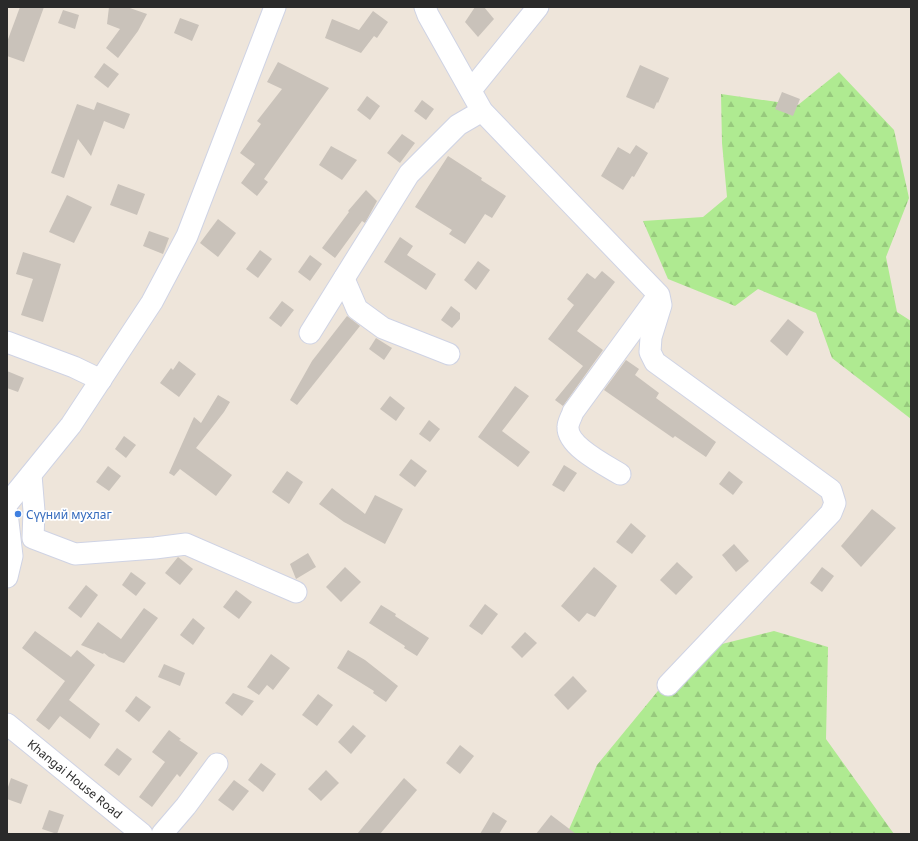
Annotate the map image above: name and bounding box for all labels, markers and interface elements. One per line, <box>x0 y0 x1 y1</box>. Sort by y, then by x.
place label: Сүүний мухлаг <box>26 506 112 523</box>
marker: Сүүний мухлаг <box>13 509 23 519</box>
street label: Khangai House Road <box>24 735 126 823</box>

